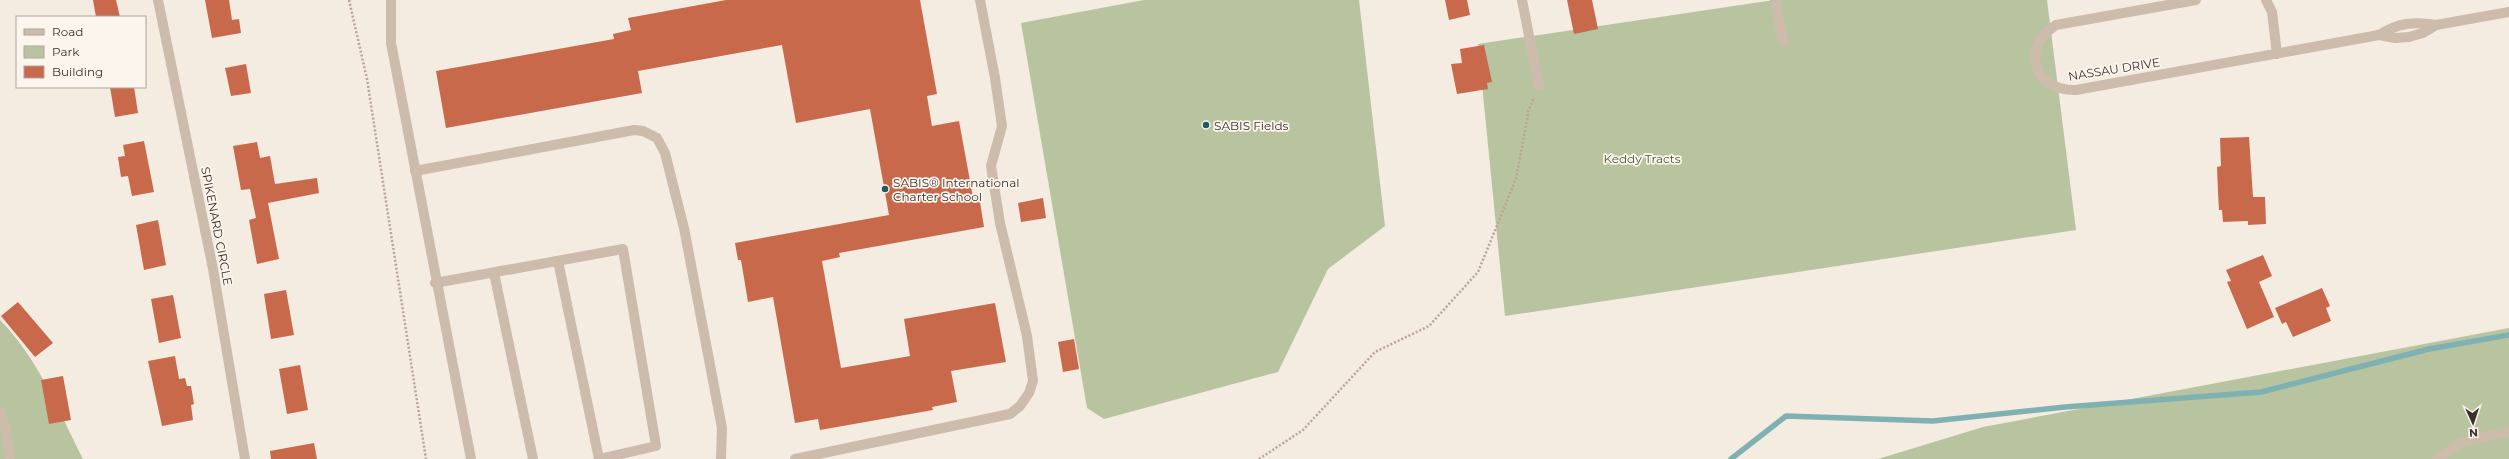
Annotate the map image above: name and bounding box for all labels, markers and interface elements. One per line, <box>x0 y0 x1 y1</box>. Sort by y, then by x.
legend <box>16 16 146 88</box>
text: Road <box>52 24 83 39</box>
text: Park <box>52 44 80 59</box>
street label: NASSAU DRIVE <box>2067 54 2161 84</box>
text: Building <box>52 64 103 79</box>
place label: SABIS Fields <box>1214 118 1289 133</box>
marker: SABIS Fields <box>1201 120 1211 130</box>
park label: Keddy Tracts <box>1603 151 1681 166</box>
street label: SPIKENARD CIRCLE <box>198 165 236 287</box>
place label: SABIS® International Charter School <box>893 175 1019 204</box>
marker: SABIS® International Charter School <box>880 184 890 194</box>
north arrow <box>2453 403 2493 443</box>
text: N <box>2469 426 2478 440</box>

